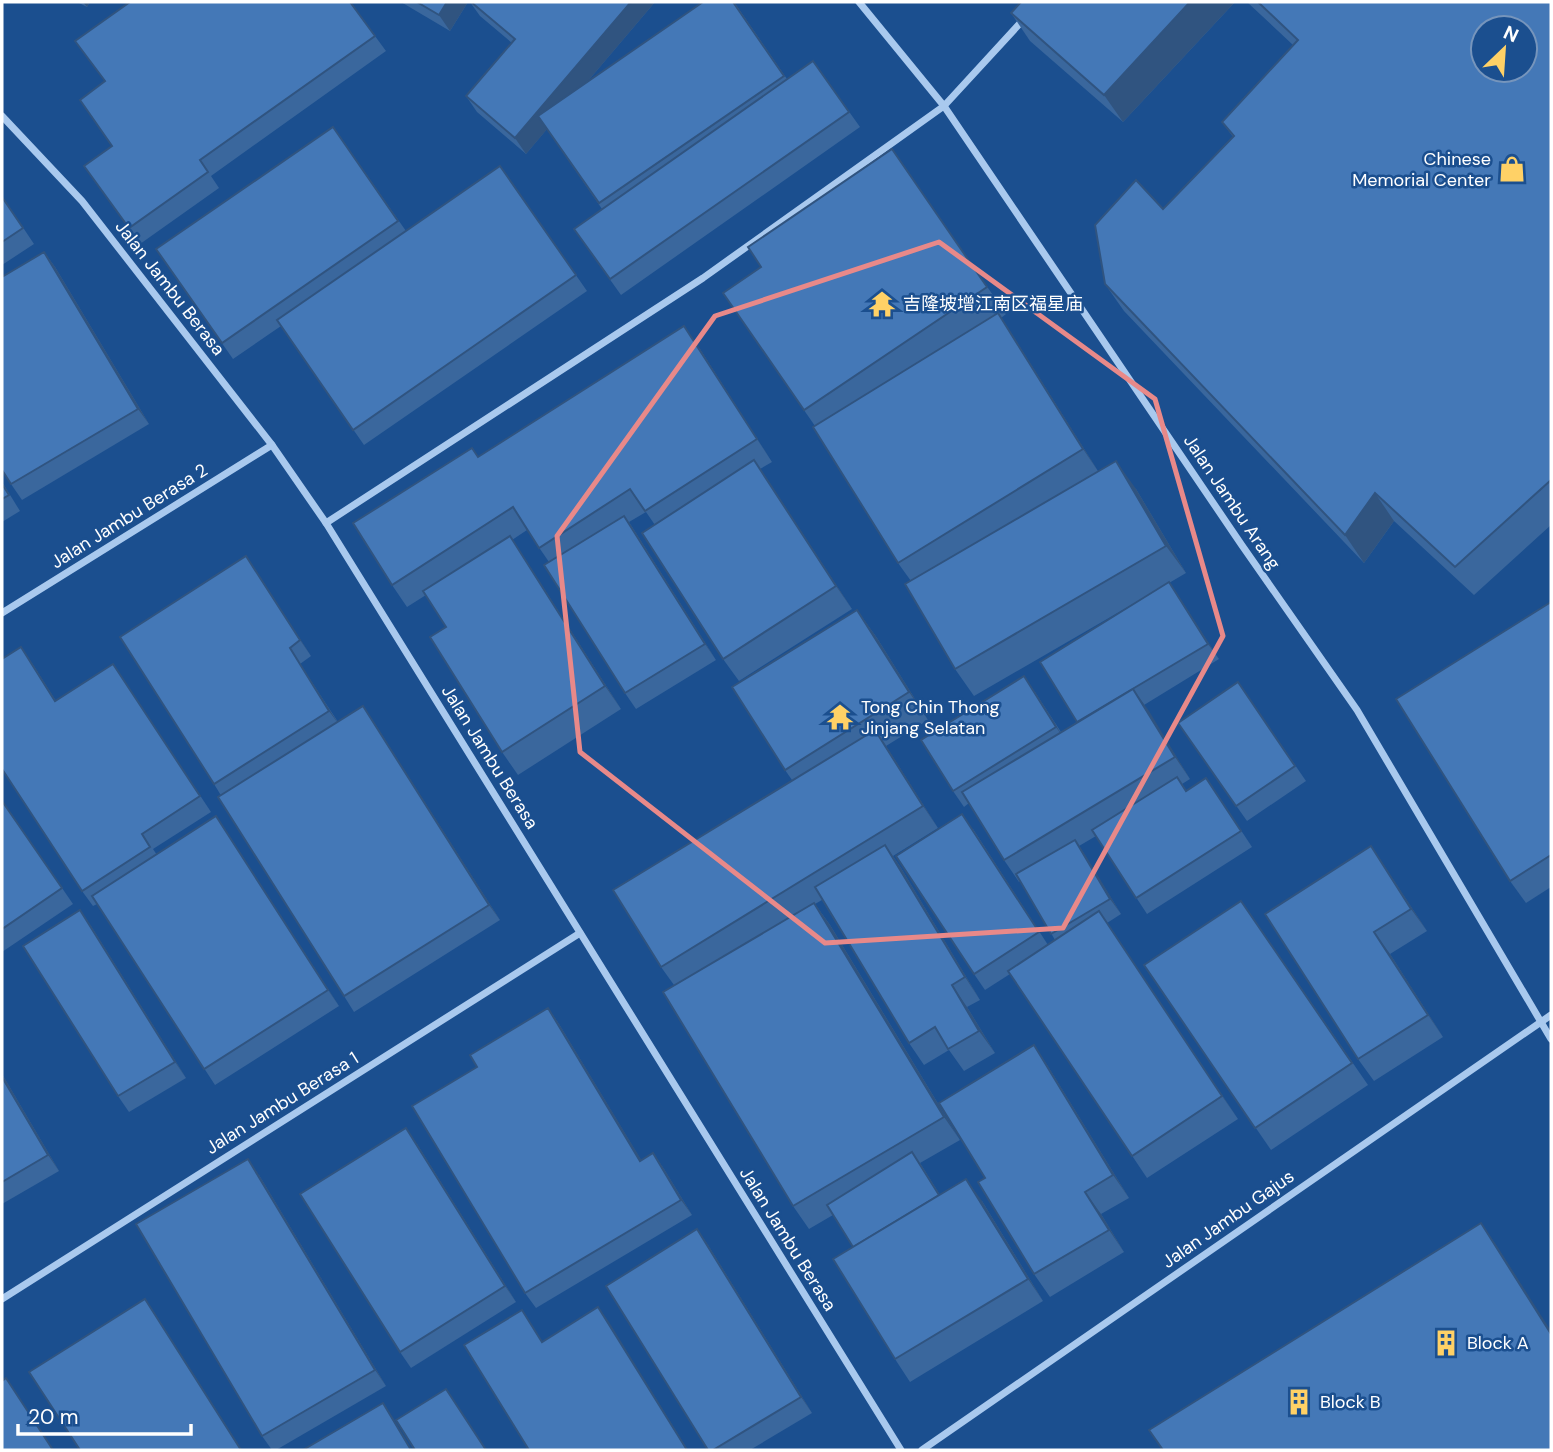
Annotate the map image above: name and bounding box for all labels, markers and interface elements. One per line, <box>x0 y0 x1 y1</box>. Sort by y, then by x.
north arrow <box>1469 14 1539 84</box>
text: N <box>1499 20 1523 48</box>
place label: Chinese Memorial Center <box>1352 147 1491 192</box>
shop icon: Chinese Memorial Center <box>1497 154 1527 184</box>
street label: Jalan Jambu Berasa <box>110 215 230 361</box>
temple icon: 吉隆坡增江南区福星庙 <box>867 289 897 319</box>
place label: 吉隆坡增江南区福星庙 <box>903 292 1083 316</box>
street label: Jalan Jambu Arang <box>1178 430 1286 574</box>
street label: Jalan Jambu Berasa 2 <box>46 458 212 574</box>
street label: Jalan Jambu Berasa <box>436 681 544 833</box>
place label: Tong Chin Thong Jinjang Selatan <box>861 695 1000 740</box>
temple icon: Tong Chin Thong Jinjang Selatan <box>825 702 855 732</box>
street label: Jalan Jambu Berasa 1 <box>201 1046 363 1160</box>
street label: Jalan Jambu Berasa <box>734 1163 842 1315</box>
street label: Jalan Jambu Gajus <box>1157 1164 1299 1274</box>
building icon: Block A <box>1431 1328 1461 1358</box>
place label: Block A <box>1467 1331 1529 1355</box>
building icon: Block B <box>1284 1387 1314 1417</box>
place label: Block B <box>1320 1390 1381 1414</box>
scale bar <box>18 1392 191 1436</box>
text: 20 m <box>28 1403 79 1431</box>

